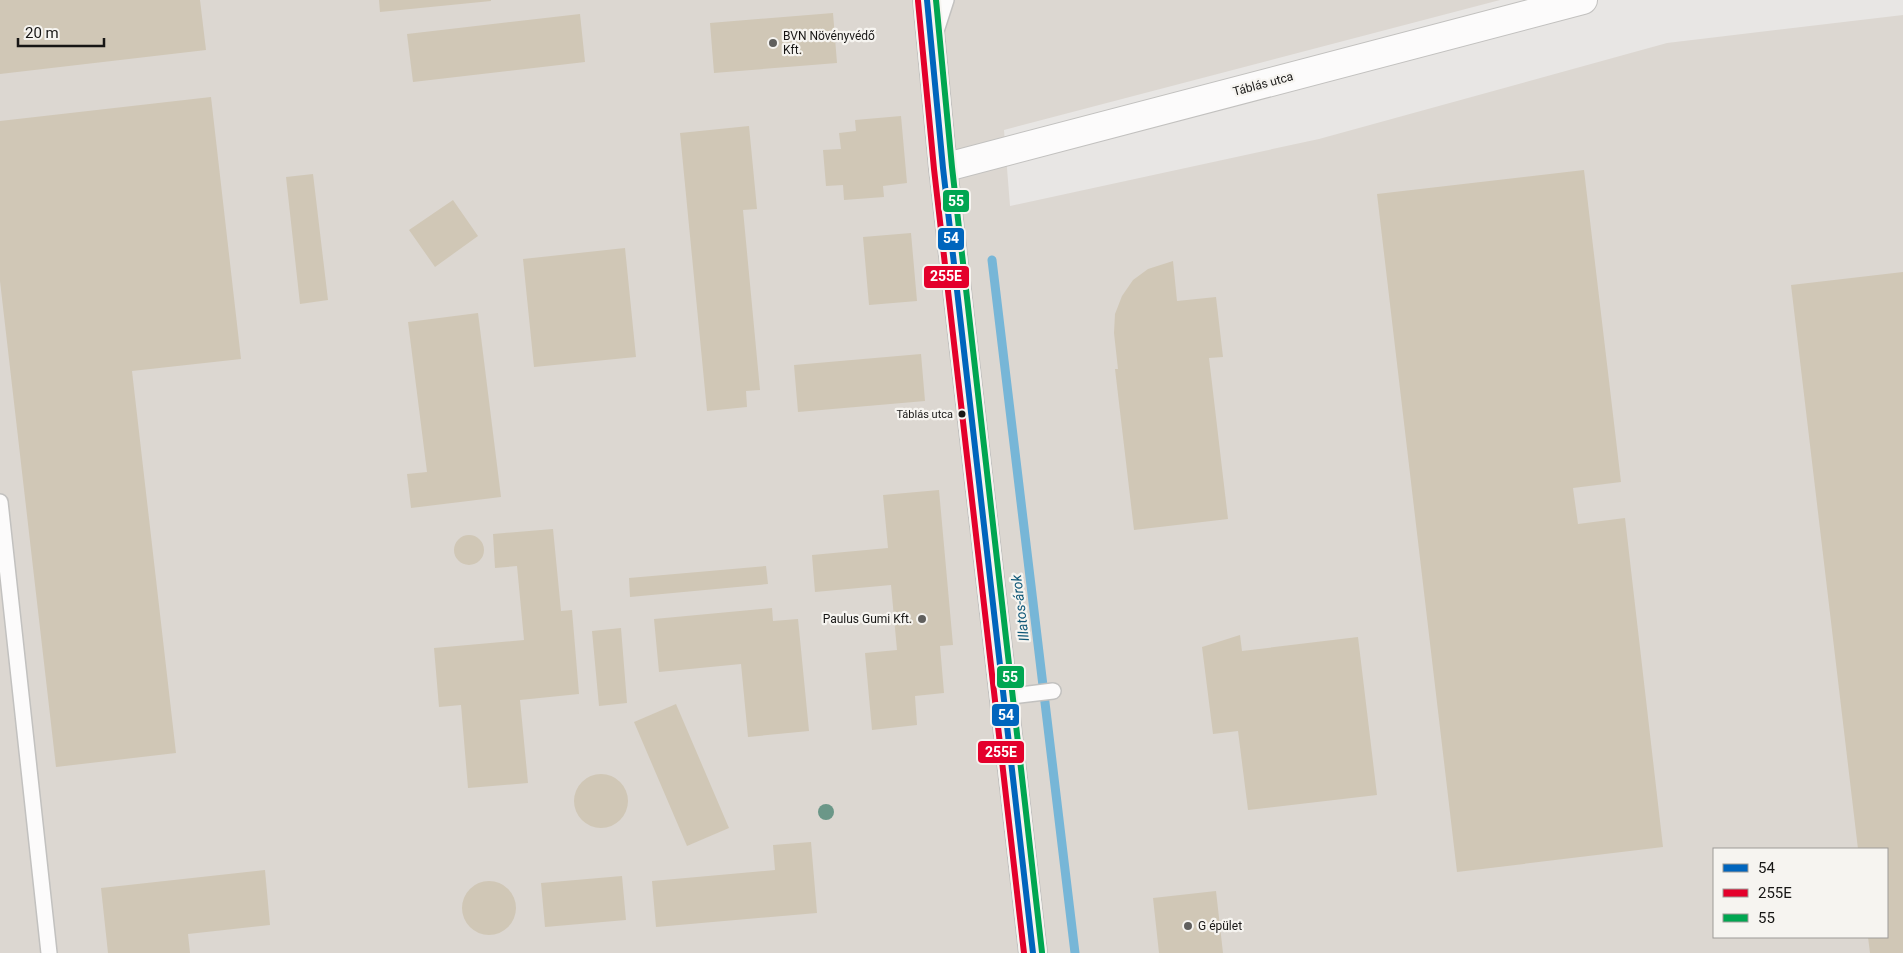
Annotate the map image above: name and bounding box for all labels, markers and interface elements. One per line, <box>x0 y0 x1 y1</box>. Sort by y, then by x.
scale bar <box>18 15 104 47</box>
text: 20 m <box>25 24 59 42</box>
place label: BVN Növényvédő Kft. <box>783 29 875 57</box>
marker: BVN Növényvédő Kft. <box>767 37 779 49</box>
street label: Táblás utca <box>1231 69 1295 99</box>
line badge: 55 <box>942 189 970 213</box>
text: 55 <box>948 193 964 209</box>
line badge: 54 <box>937 227 965 251</box>
text: 54 <box>943 230 959 246</box>
line badge: 255E <box>923 265 970 289</box>
text: 255E <box>930 268 962 284</box>
place label: Táblás utca <box>896 408 953 421</box>
marker: Táblás utca <box>957 409 967 419</box>
water label: Illatos-árok <box>1008 573 1032 642</box>
place label: Paulus Gumi Kft. <box>823 612 912 626</box>
marker: Paulus Gumi Kft. <box>916 613 928 625</box>
line badge: 55 <box>996 665 1025 689</box>
text: 55 <box>1002 669 1018 685</box>
line badge: 54 <box>991 703 1020 727</box>
text: 54 <box>998 707 1014 723</box>
line badge: 255E <box>977 740 1025 764</box>
text: 255E <box>985 744 1017 760</box>
legend <box>1713 848 1888 938</box>
text: 54 <box>1758 859 1775 877</box>
text: 255E <box>1758 884 1792 902</box>
text: 55 <box>1758 909 1775 927</box>
place label: G épület <box>1198 919 1242 933</box>
marker: G épület <box>1182 920 1194 932</box>

